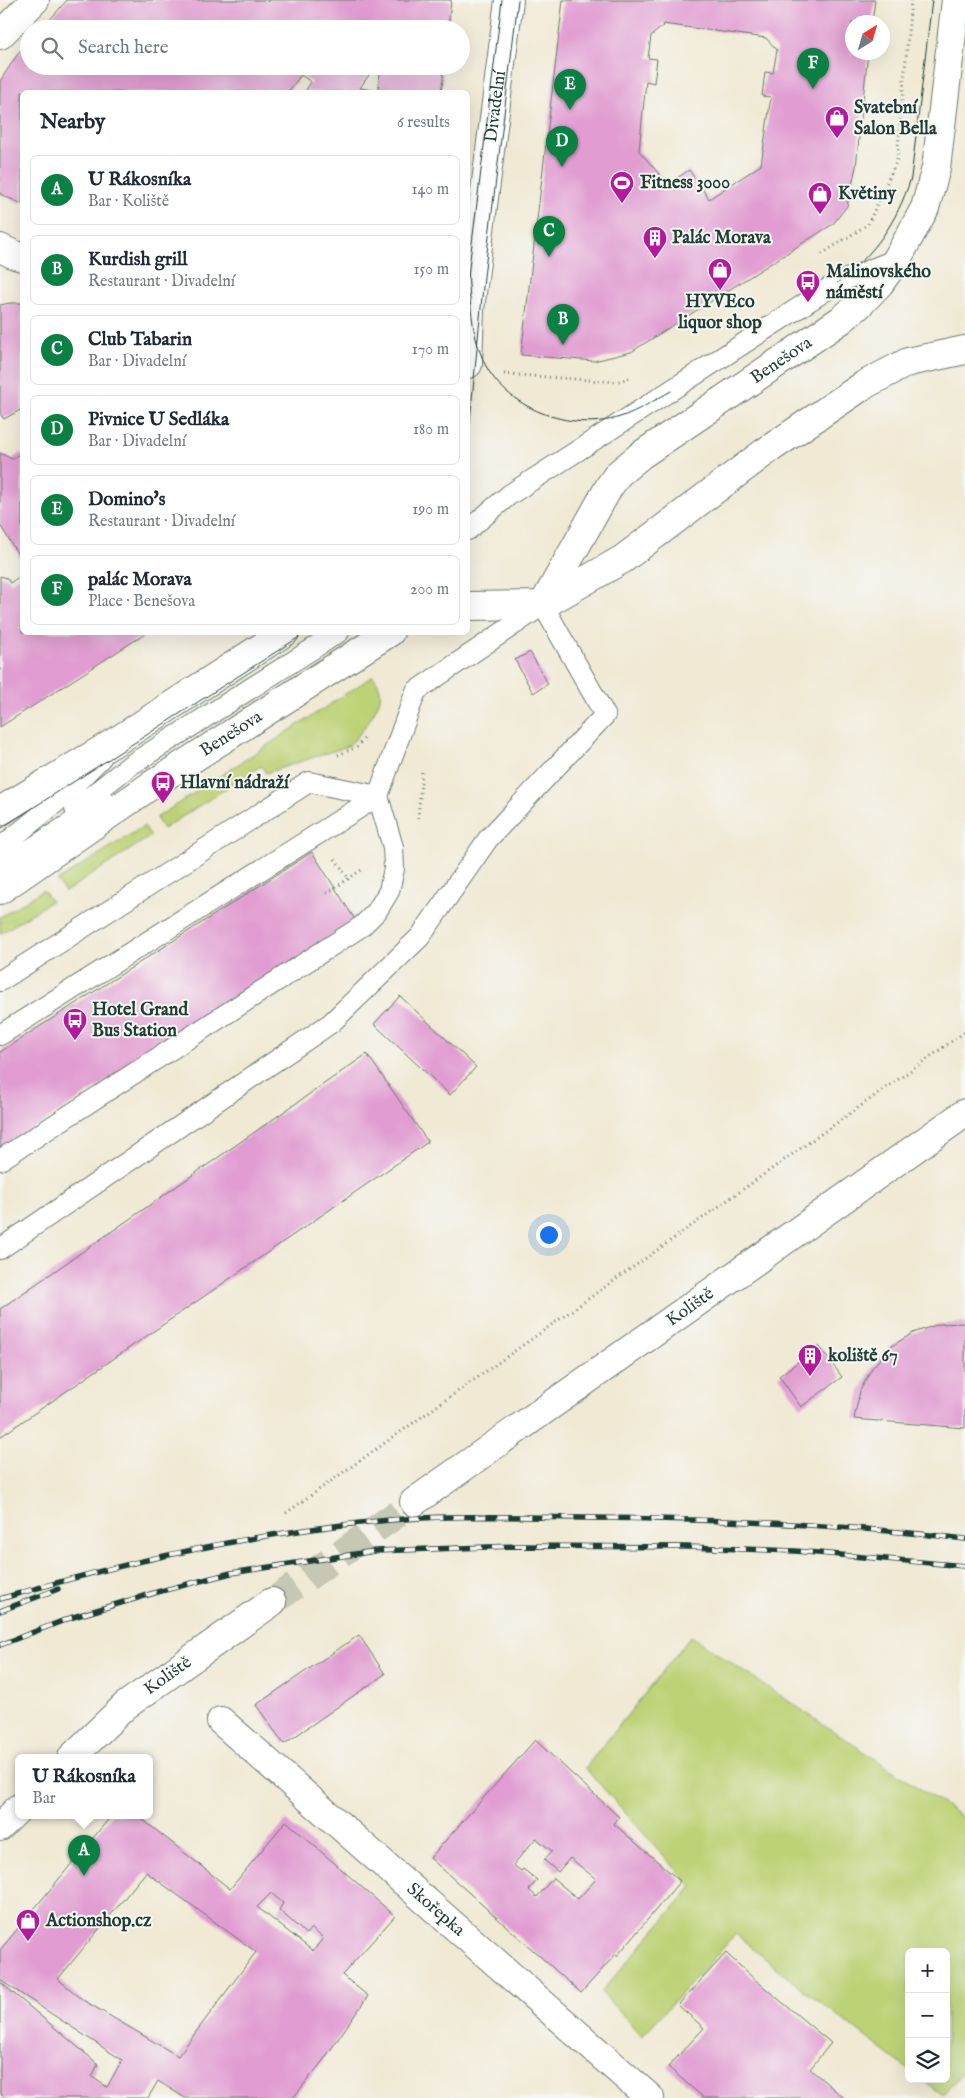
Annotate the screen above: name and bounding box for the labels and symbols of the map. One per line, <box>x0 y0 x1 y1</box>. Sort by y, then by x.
north arrow <box>845 15 890 60</box>
pin: F <box>797 48 829 89</box>
street label: Divadelní <box>480 68 512 144</box>
pin: E <box>554 69 586 110</box>
place label: Svatební Salon Bella <box>854 97 938 141</box>
shop icon: Svatební Salon Bella <box>824 105 850 139</box>
pin: D <box>546 126 578 167</box>
sports icon: Fitness 3000 <box>609 170 635 204</box>
place label: Fitness 3000 <box>640 172 730 195</box>
shop icon: Květiny <box>807 181 833 215</box>
place label: Květiny <box>838 183 897 206</box>
pin: C <box>533 216 565 257</box>
building icon: Palác Morava <box>642 225 668 259</box>
place label: Palác Morava <box>672 227 772 250</box>
shop icon: HYVEco liquor shop <box>707 257 733 291</box>
place label: Malinovského náměstí <box>826 261 931 305</box>
bus stop icon: Malinovského náměstí <box>795 269 821 303</box>
place label: HYVEco liquor shop <box>677 291 762 335</box>
pin: B <box>547 304 579 345</box>
street label: Benešova <box>746 331 817 389</box>
street label: Benešova <box>196 705 267 762</box>
bus stop icon: Hlavní nádraží <box>150 770 176 804</box>
place label: Hlavní nádraží <box>180 772 291 795</box>
place label: Hotel Grand Bus Station <box>92 999 188 1043</box>
bus stop icon: Hotel Grand Bus Station <box>62 1007 88 1041</box>
your location <box>536 1222 562 1248</box>
street label: Koliště <box>662 1282 718 1332</box>
building icon: koliště 67 <box>797 1343 823 1377</box>
place label: koliště 67 <box>827 1345 898 1368</box>
street label: Koliště <box>139 1651 196 1700</box>
pin: A <box>68 1835 100 1876</box>
street label: Skořepka <box>402 1878 470 1942</box>
shop icon: Actionshop.cz <box>15 1908 41 1942</box>
place label: Actionshop.cz <box>45 1910 152 1933</box>

